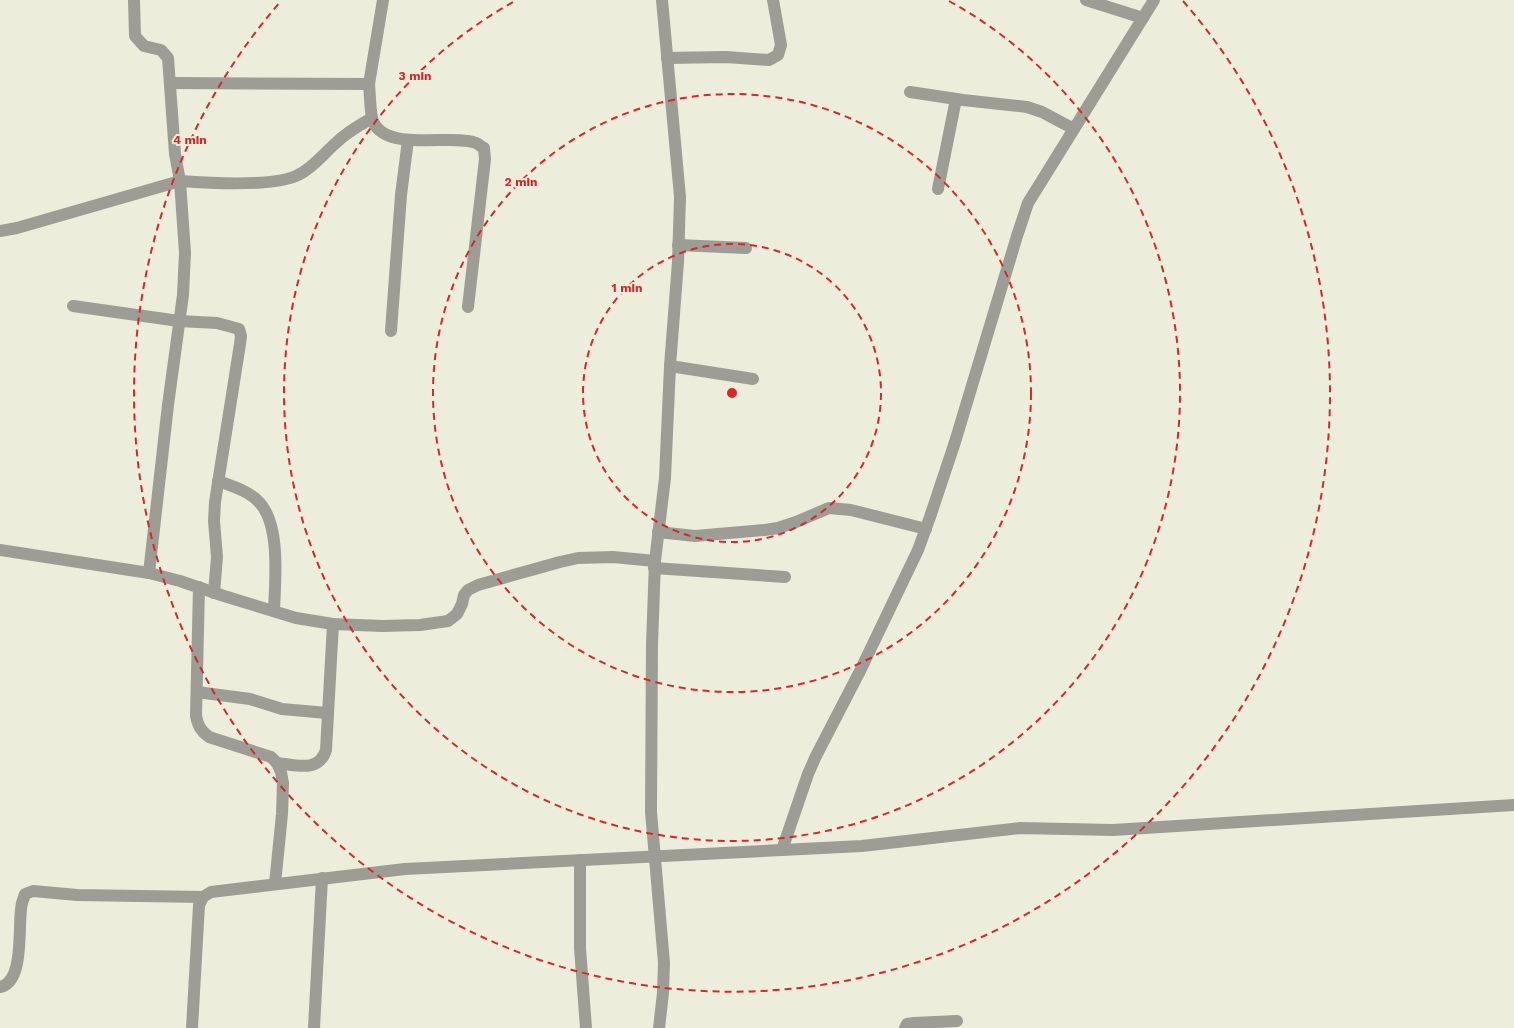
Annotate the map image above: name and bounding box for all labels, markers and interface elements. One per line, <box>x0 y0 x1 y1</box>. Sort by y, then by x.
text: 3 min <box>399 69 431 83</box>
text: 4 min <box>173 133 207 147</box>
text: 2 min <box>505 175 537 189</box>
text: 1 min <box>612 281 642 295</box>
centre of rings <box>725 386 739 400</box>

